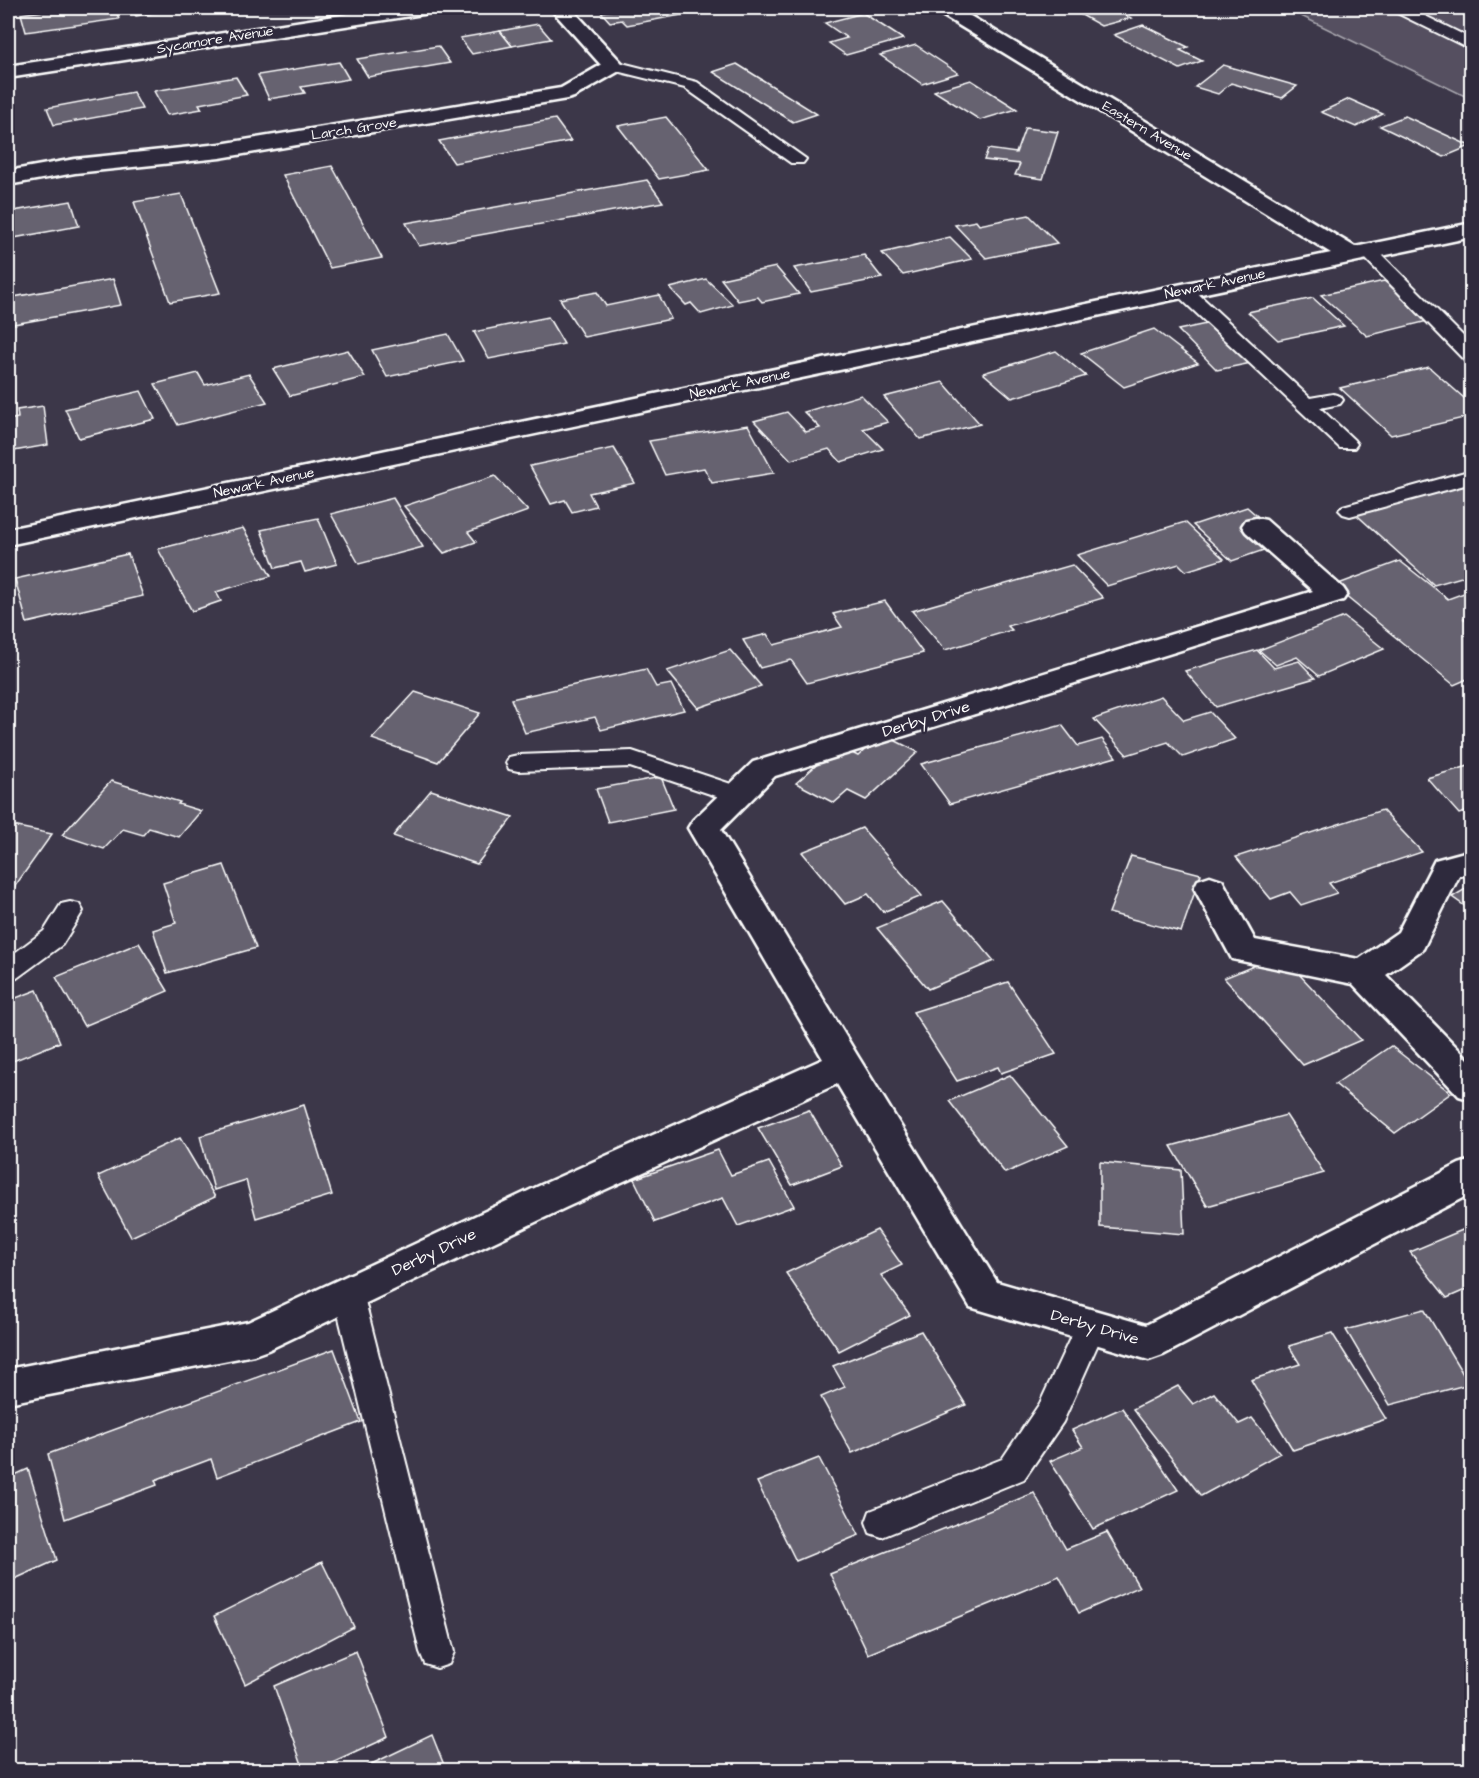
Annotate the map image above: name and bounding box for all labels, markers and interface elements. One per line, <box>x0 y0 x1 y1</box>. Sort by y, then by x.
street label: Sycamore Avenue <box>155 21 275 59</box>
street label: Eastern Avenue <box>1098 96 1196 166</box>
street label: Larch Grove <box>310 112 398 146</box>
street label: Newark Avenue <box>1163 264 1267 304</box>
street label: Newark Avenue <box>688 364 792 404</box>
street label: Newark Avenue <box>212 463 316 503</box>
street label: Derby Drive <box>879 695 973 744</box>
street label: Derby Drive <box>388 1223 480 1282</box>
street label: Derby Drive <box>1048 1304 1142 1351</box>

